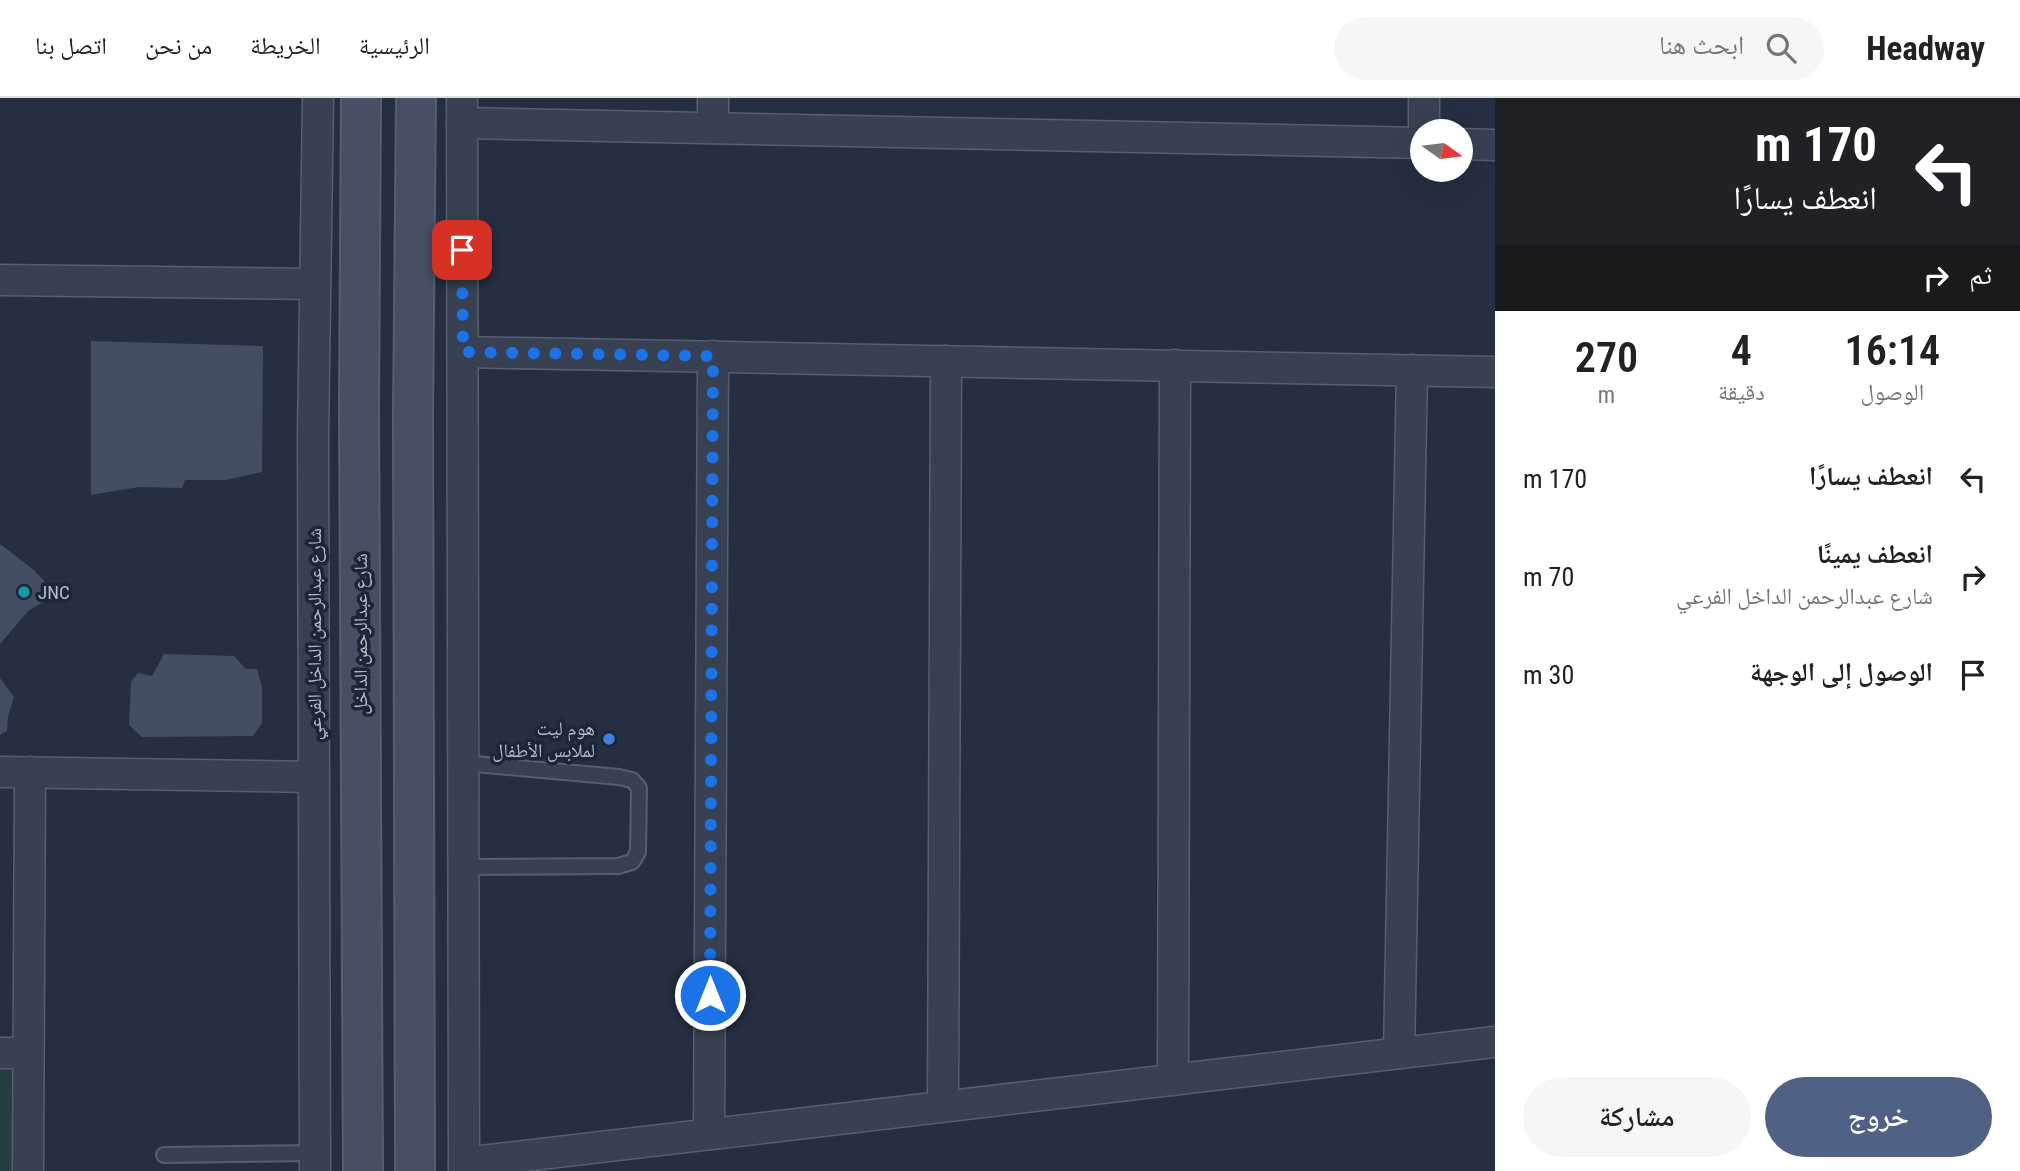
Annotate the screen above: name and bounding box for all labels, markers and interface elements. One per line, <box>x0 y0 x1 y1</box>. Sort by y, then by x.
search box <box>1334 17 1824 80</box>
icon: search <box>1762 29 1800 67</box>
text: Headway <box>1866 29 1985 68</box>
text: ابحث هنا <box>1659 30 1744 60</box>
text: اتصل بنا <box>35 32 107 60</box>
text: من نحن <box>145 32 212 60</box>
text: الخريطة <box>250 32 321 60</box>
text: الرئيسية <box>359 32 430 60</box>
text: 170 m <box>1755 116 1877 173</box>
north arrow <box>1410 119 1474 182</box>
map controls <box>1410 119 1473 182</box>
icon: left <box>1901 126 1992 217</box>
text: انعطف يسارًا <box>1733 179 1877 217</box>
pin <box>432 220 492 280</box>
icon: arrive <box>443 231 481 269</box>
icon: right <box>1917 259 1955 297</box>
text: ثم <box>1969 260 1992 290</box>
text: 4 <box>1731 326 1752 375</box>
text: 16:14 <box>1845 326 1940 375</box>
text: 270 <box>1575 333 1638 382</box>
text: دقيقة <box>1718 379 1765 406</box>
text: الوصول <box>1861 379 1924 406</box>
text: m <box>1598 382 1615 409</box>
icon: left <box>1954 460 1992 498</box>
text: انعطف يسارًا <box>1809 461 1933 491</box>
text: 170 m <box>1523 464 1587 494</box>
street label: شارع عبدالرحمن الداخل الفرعي <box>303 528 329 740</box>
text: انعطف يمينًا <box>1817 539 1933 569</box>
street label: شارع عبدالرحمن الداخل <box>349 553 372 715</box>
icon: right <box>1954 558 1992 596</box>
text: 70 m <box>1523 562 1574 592</box>
place label: JNC <box>38 581 70 604</box>
text: شارع عبدالرحمن الداخل الفرعي <box>1676 583 1933 610</box>
marker: JNC <box>16 584 32 600</box>
icon: arrive <box>1954 656 1992 694</box>
text: الوصول إلى الوجهة <box>1750 657 1933 687</box>
text: 30 m <box>1523 660 1574 690</box>
place label: هوم ليت لملابس الأطفال <box>492 717 595 762</box>
marker: هوم ليت لملابس الأطفال <box>601 731 617 747</box>
position arrow <box>673 958 747 1032</box>
button: مشاركة <box>1523 1077 1751 1157</box>
button: خروج <box>1765 1077 1992 1157</box>

